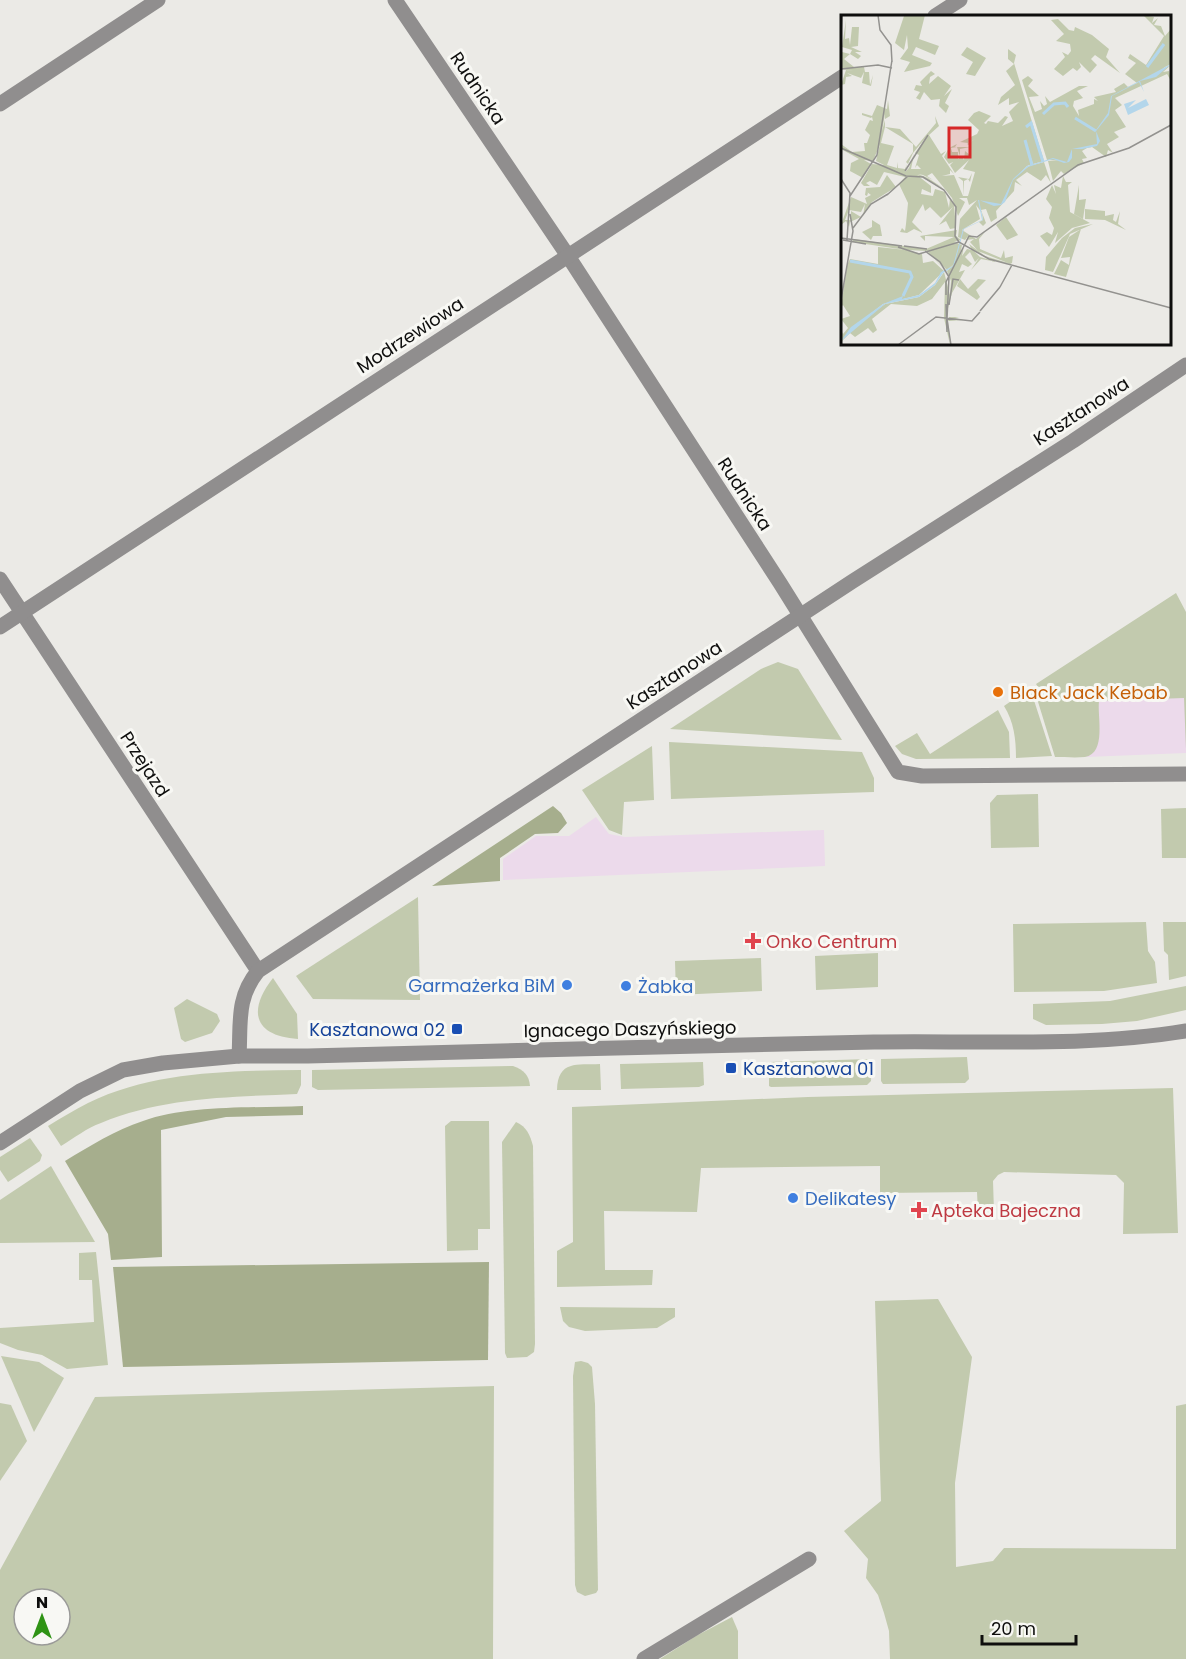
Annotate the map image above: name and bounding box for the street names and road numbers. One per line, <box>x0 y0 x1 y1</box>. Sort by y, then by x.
street label: Rudnicka <box>444 47 512 129</box>
street label: Modrzewiowa <box>352 291 468 379</box>
street label: Kasztanowa <box>1028 371 1134 451</box>
street label: Rudnicka <box>712 452 778 536</box>
street label: Kasztanowa <box>621 635 727 715</box>
street label: Przejazd <box>115 726 175 802</box>
street label: Ignacego Daszyńskiego <box>523 1015 737 1043</box>

